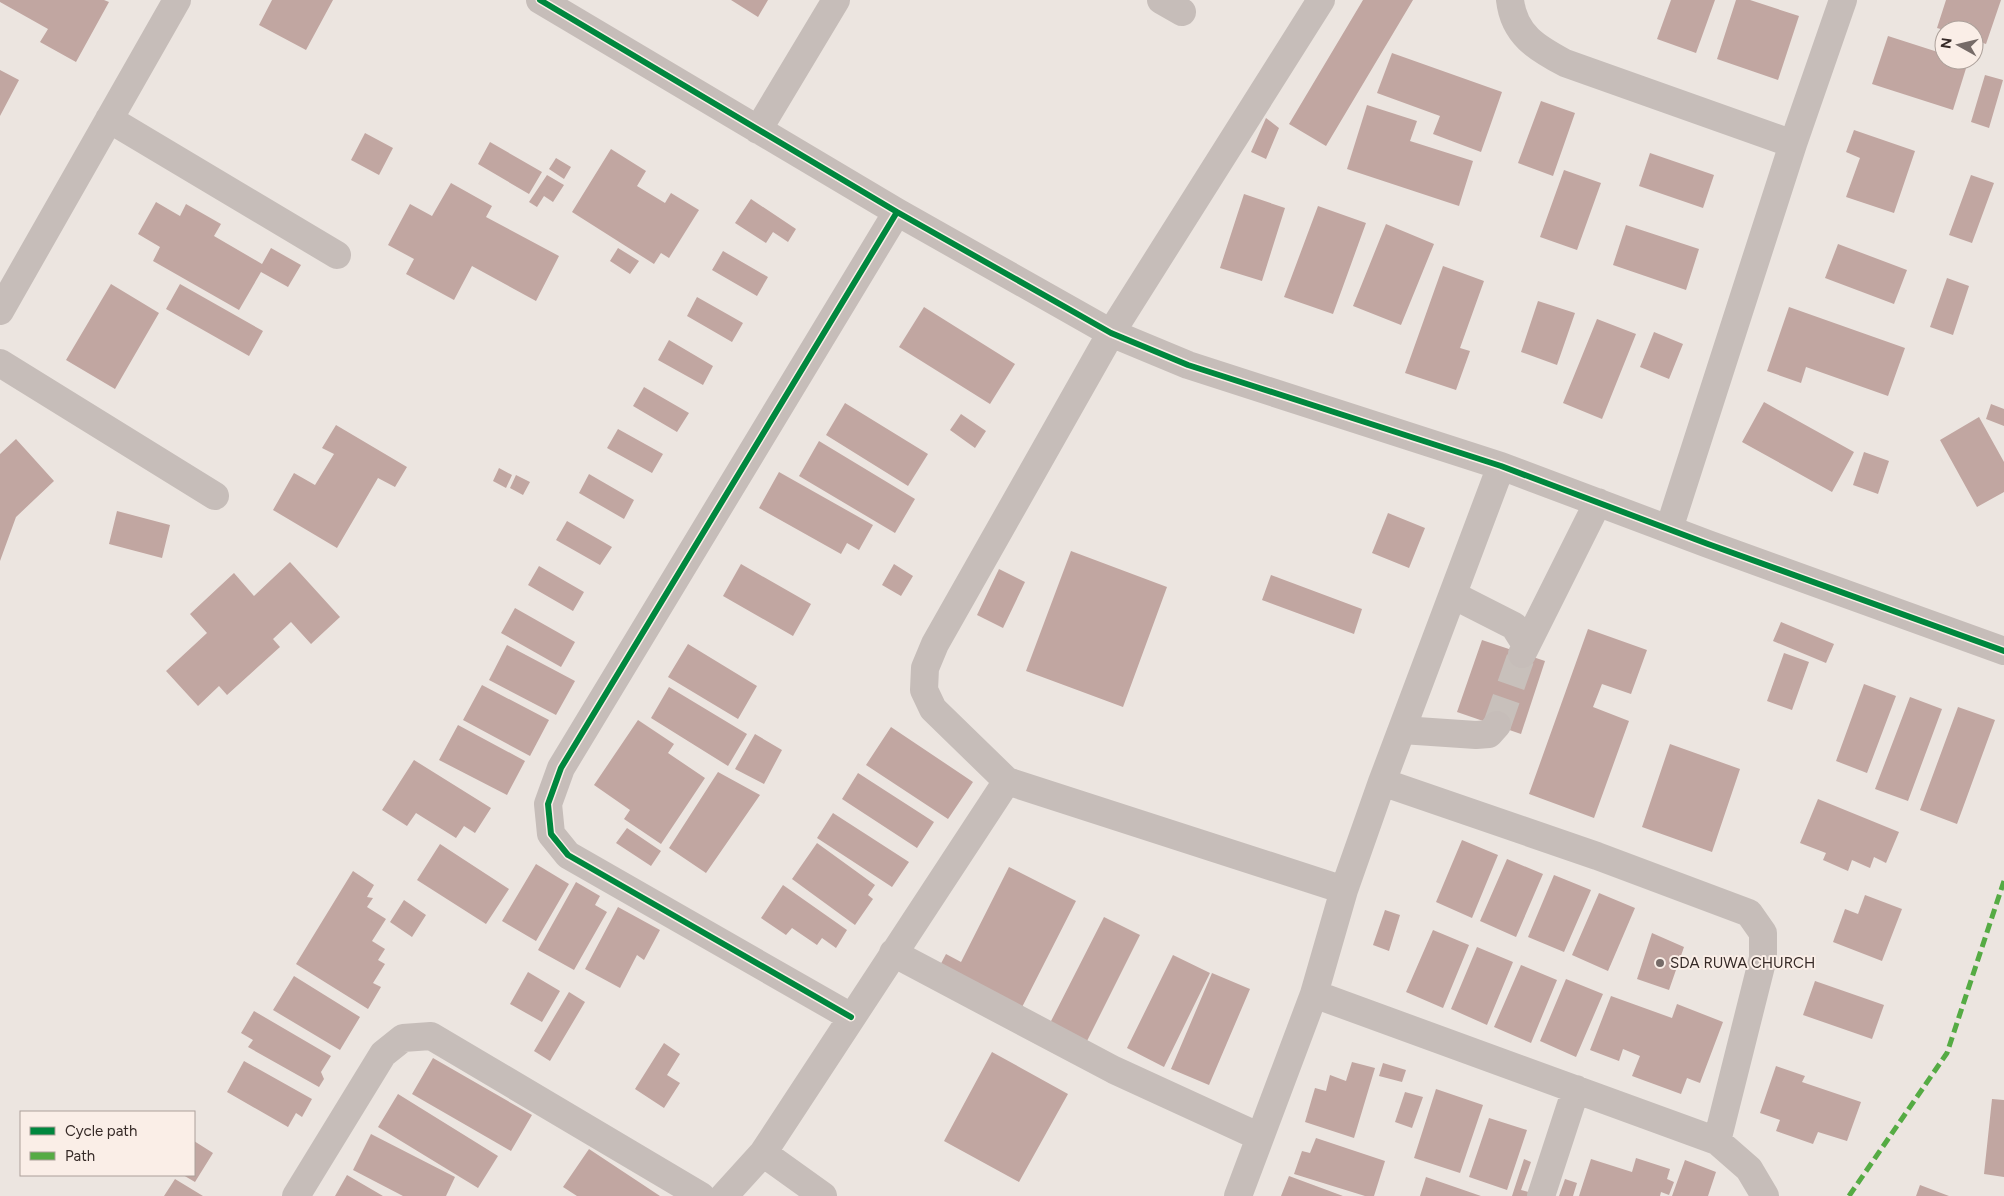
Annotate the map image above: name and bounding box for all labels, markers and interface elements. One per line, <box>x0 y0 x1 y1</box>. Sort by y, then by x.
north arrow <box>1934 20 1984 70</box>
text: N <box>1937 37 1956 50</box>
place label: SDA RUWA CHURCH <box>1670 954 1815 972</box>
marker: SDA RUWA CHURCH <box>1654 957 1666 969</box>
legend <box>20 1111 195 1176</box>
text: Cycle path <box>65 1122 137 1140</box>
text: Path <box>65 1147 95 1165</box>

